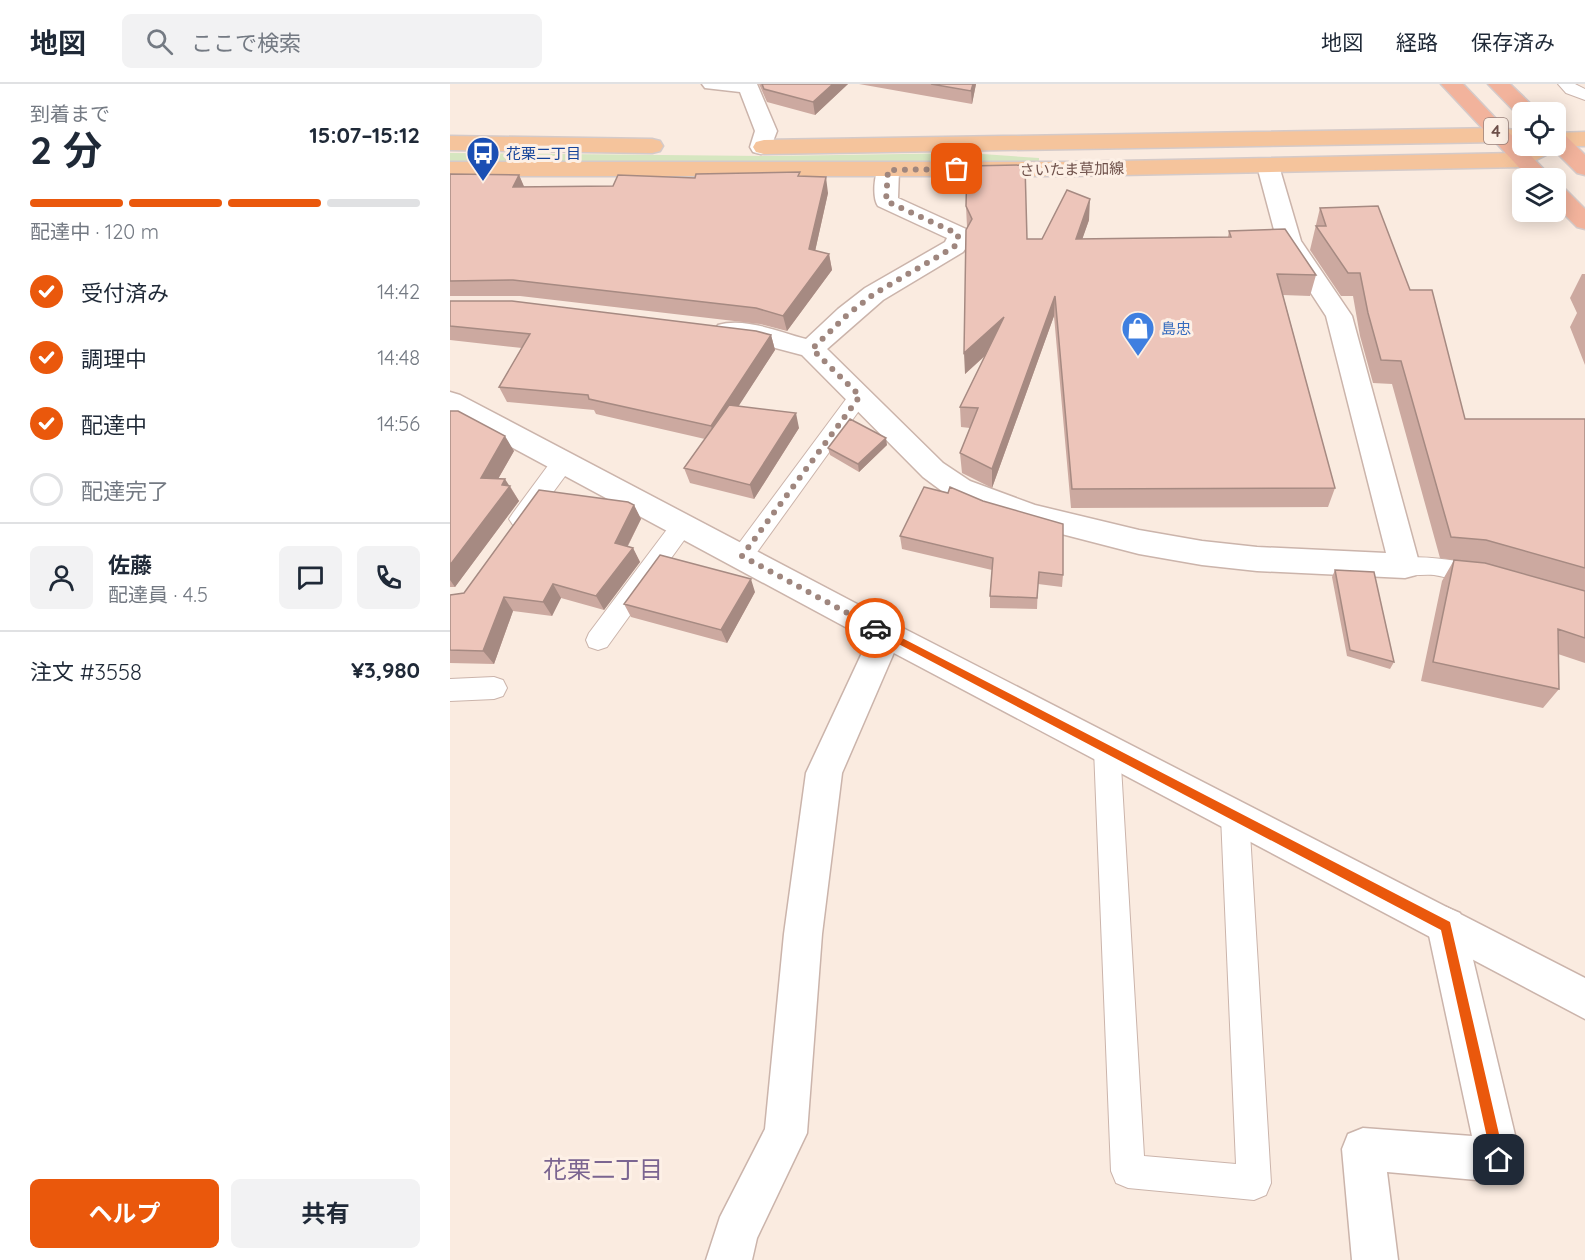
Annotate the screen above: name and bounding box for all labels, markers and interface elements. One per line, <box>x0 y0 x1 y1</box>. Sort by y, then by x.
search box <box>122 14 542 68</box>
text: 地図 <box>30 25 86 60</box>
icon: search <box>143 25 176 58</box>
text: ここで検索 <box>191 29 301 57</box>
text: 地図 <box>1321 29 1363 55</box>
text: 経路 <box>1396 29 1438 55</box>
text: 保存済み <box>1471 29 1555 55</box>
text: 到着まで <box>30 101 110 126</box>
map controls <box>1512 102 1566 222</box>
button: locate <box>1512 102 1566 156</box>
road number: 4 <box>1484 118 1508 144</box>
text: 15:07–15:12 <box>309 121 420 149</box>
text: 2 分 <box>30 125 102 174</box>
bus stop icon: 花栗二丁目 <box>465 135 501 182</box>
pin <box>931 143 982 194</box>
place label: 花栗二丁目 <box>506 144 581 163</box>
icon: bag <box>940 152 973 185</box>
street label: さいたま草加線 <box>1020 159 1124 179</box>
button: layers <box>1512 168 1566 222</box>
text: 配達中 · 120 m <box>30 219 159 244</box>
icon: check <box>30 275 63 308</box>
text: 受付済み <box>81 279 169 307</box>
text: 14:42 <box>377 279 420 304</box>
shop icon: 島忠 <box>1120 310 1156 357</box>
place label: 島忠 <box>1161 319 1191 338</box>
icon: check <box>30 341 63 374</box>
text: 調理中 <box>81 345 147 373</box>
text: 14:48 <box>377 345 420 370</box>
icon: check <box>30 407 63 440</box>
text: 配達中 <box>81 411 147 439</box>
text: 14:56 <box>377 411 420 436</box>
text: 配達完了 <box>81 477 169 505</box>
button: person <box>30 546 93 609</box>
button: chat <box>279 546 342 609</box>
button: phone <box>357 546 420 609</box>
text: 佐藤 <box>108 551 152 579</box>
text: 配達員 · 4.5 <box>108 582 208 607</box>
courier <box>845 598 905 658</box>
icon: car <box>859 612 892 645</box>
text: ¥3,980 <box>351 656 420 684</box>
text: 注文 #3558 <box>30 658 142 686</box>
pin <box>1473 1134 1524 1185</box>
icon: home <box>1482 1143 1515 1176</box>
district label: 花栗二丁目 <box>543 1154 663 1184</box>
button: ヘルプ <box>30 1179 219 1248</box>
button: 共有 <box>231 1179 420 1248</box>

